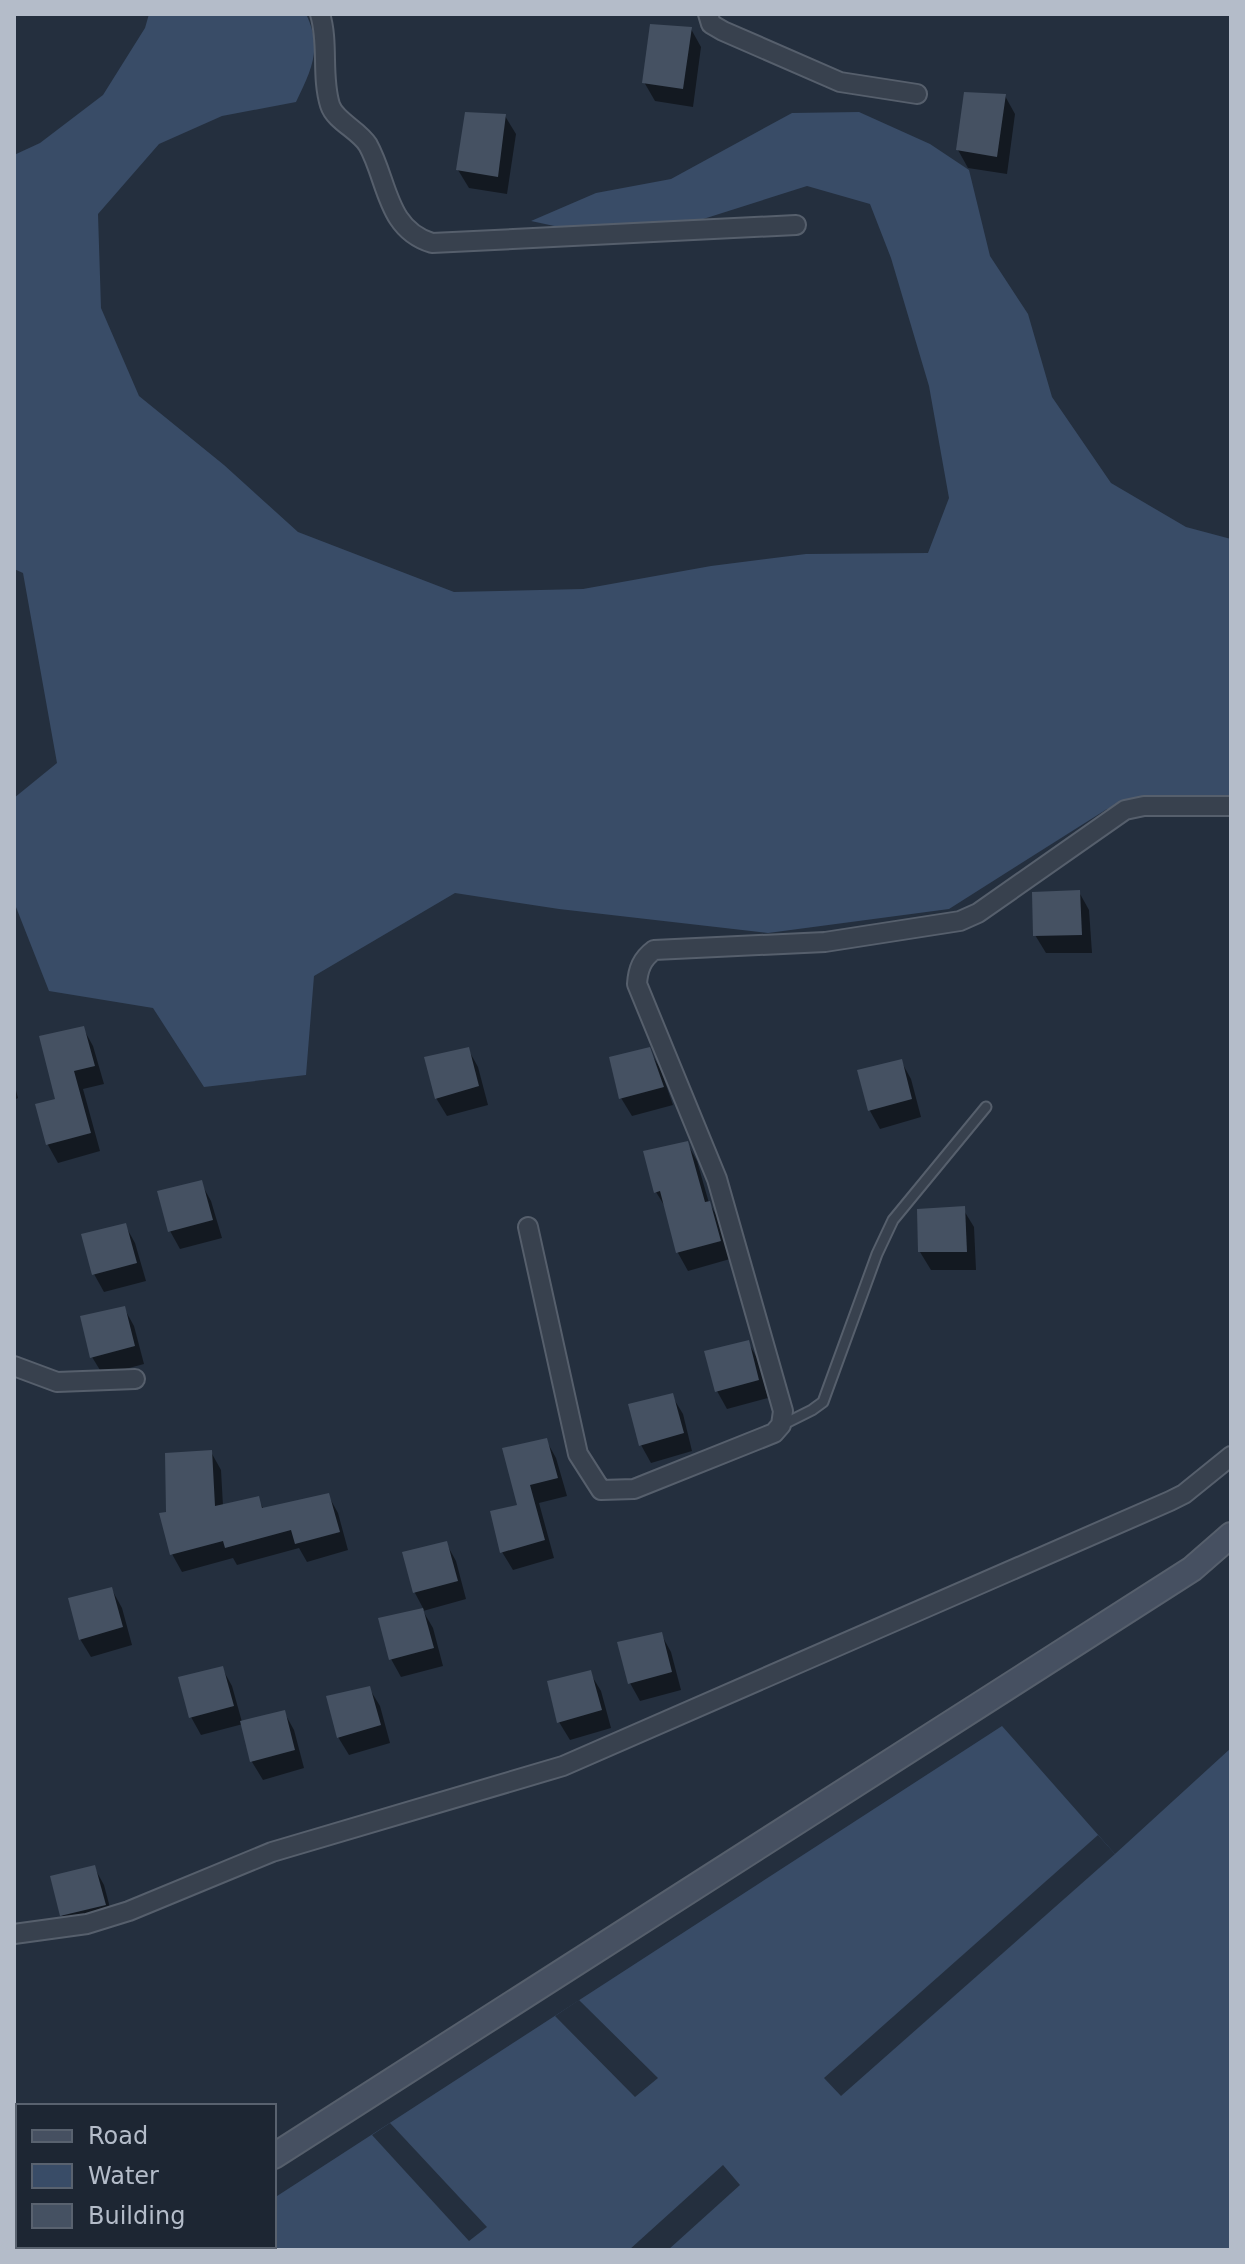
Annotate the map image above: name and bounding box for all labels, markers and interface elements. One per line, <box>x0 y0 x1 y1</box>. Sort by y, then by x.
legend <box>16 2104 276 2248</box>
text: Road <box>88 2122 148 2150</box>
text: Water <box>88 2162 159 2190</box>
text: Building <box>88 2202 185 2230</box>

